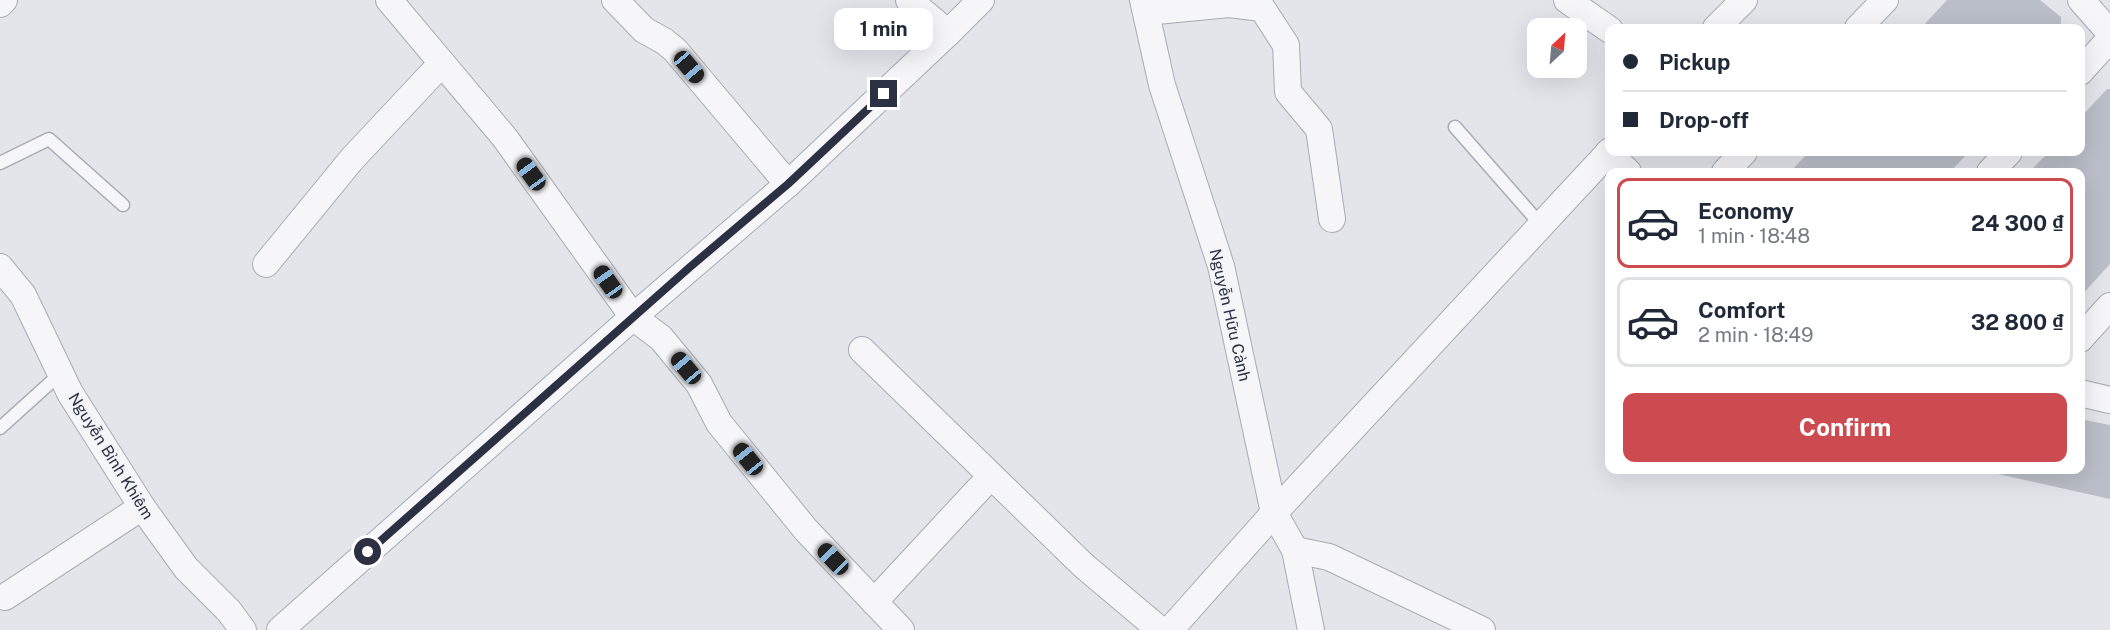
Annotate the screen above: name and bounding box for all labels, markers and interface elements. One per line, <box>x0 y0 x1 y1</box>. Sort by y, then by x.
callout: 1 min <box>834 7 934 49</box>
text: 1 min <box>859 17 908 41</box>
north arrow <box>1527 18 1587 78</box>
map controls <box>1527 18 1587 78</box>
car <box>671 47 707 87</box>
text: Pickup <box>1659 49 1730 75</box>
route end <box>870 80 897 107</box>
text: Drop-off <box>1659 107 1749 133</box>
car <box>513 154 549 194</box>
icon: car <box>1626 196 1680 250</box>
text: Economy <box>1698 198 1794 224</box>
text: 24 300 ₫ <box>1971 210 2064 236</box>
text: 1 min · 18:48 <box>1698 224 1810 248</box>
street label: Nguyễn Hữu Cảnh <box>1205 247 1255 383</box>
car <box>590 262 626 302</box>
icon: car <box>1626 295 1680 349</box>
text: Comfort <box>1698 297 1785 323</box>
text: 32 800 ₫ <box>1971 309 2064 335</box>
text: 2 min · 18:49 <box>1698 323 1813 347</box>
car <box>668 348 704 388</box>
street label: Nguyễn Bỉnh Khiêm <box>64 389 158 523</box>
button: Confirm <box>1623 393 2067 462</box>
car <box>730 439 766 479</box>
route start <box>354 538 381 565</box>
car <box>814 540 852 578</box>

